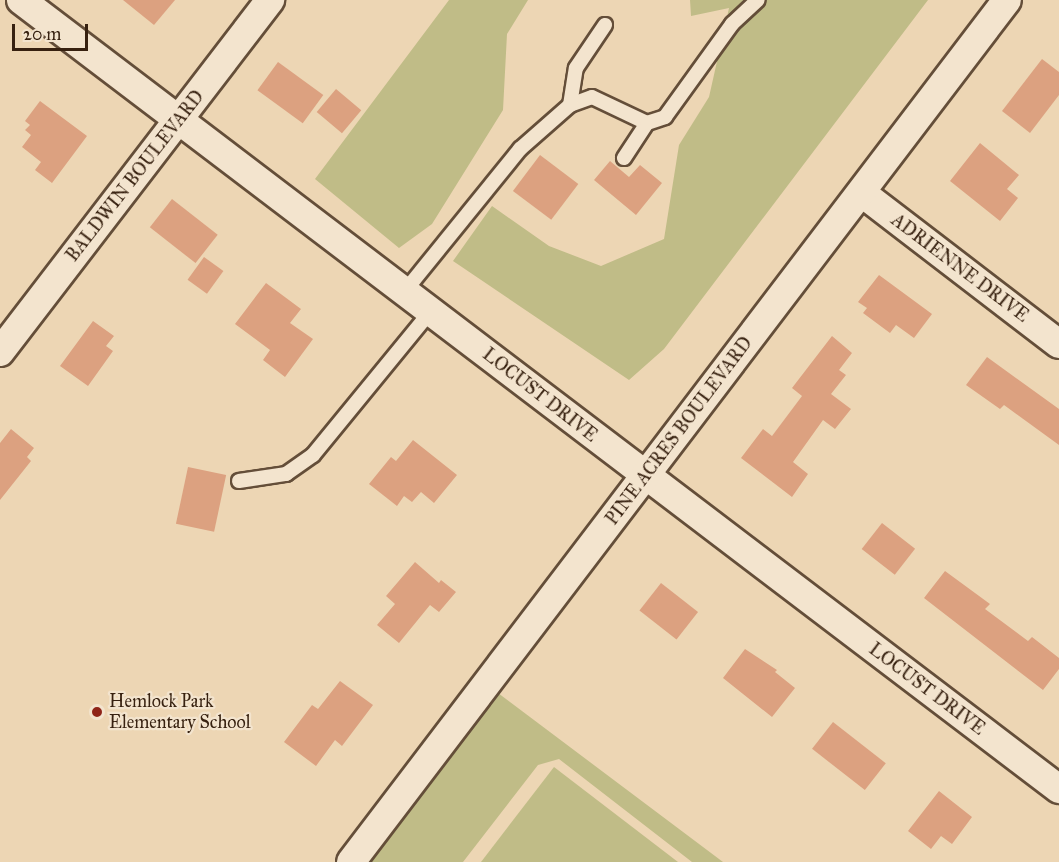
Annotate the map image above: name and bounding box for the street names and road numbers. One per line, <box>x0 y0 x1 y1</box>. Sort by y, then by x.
street label: BALDWIN BOULEVARD <box>61 86 209 266</box>
street label: ADRIENNE DRIVE <box>887 209 1033 327</box>
street label: PINE ACRES BOULEVARD <box>601 333 757 529</box>
street label: LOCUST DRIVE <box>478 343 602 447</box>
street label: LOCUST DRIVE <box>865 638 989 740</box>

